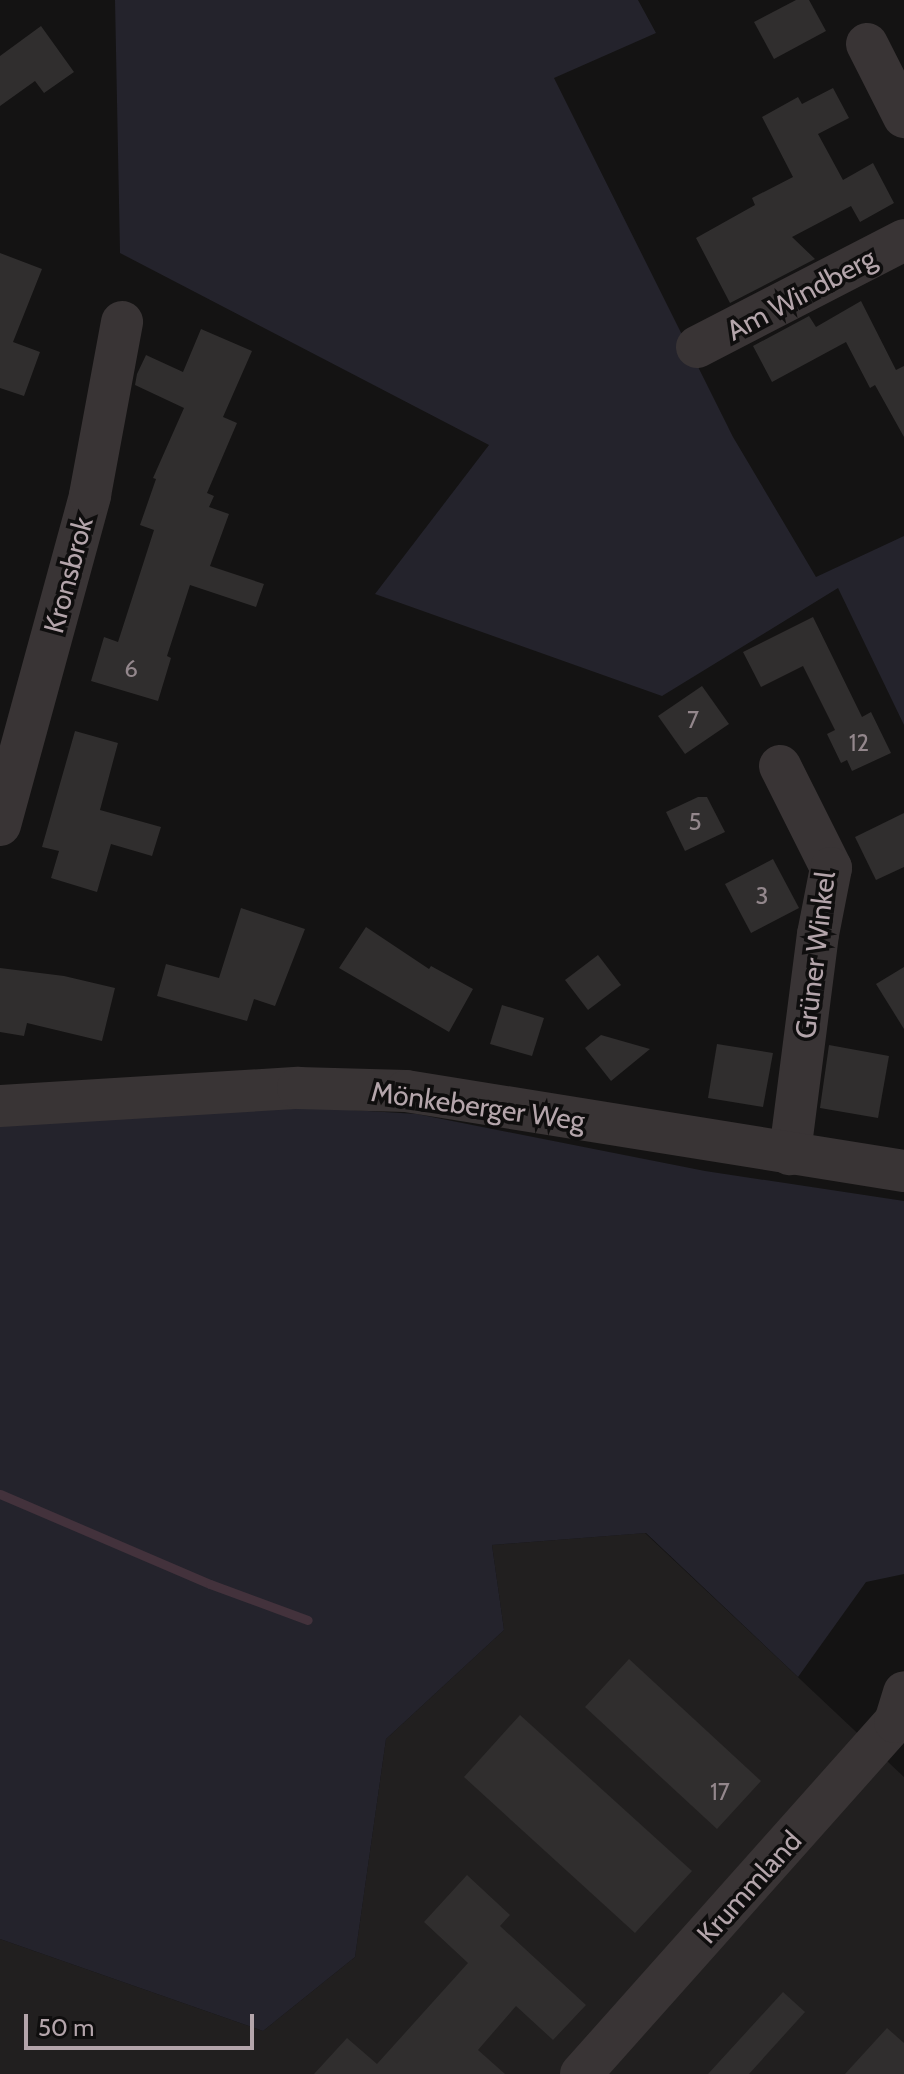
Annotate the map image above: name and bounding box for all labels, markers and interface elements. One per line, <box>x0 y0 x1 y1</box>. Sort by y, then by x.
street label: Am Windberg <box>721 241 881 347</box>
street label: Kronsbrok <box>36 513 100 637</box>
house number: 6 <box>124 655 138 683</box>
house number: 7 <box>687 706 699 734</box>
house number: 12 <box>849 729 869 757</box>
house number: 5 <box>689 808 701 836</box>
street label: Grüner Winkel <box>788 870 842 1040</box>
house number: 3 <box>756 882 768 910</box>
street label: Mönkeberger Weg <box>369 1074 587 1138</box>
house number: 17 <box>710 1778 730 1806</box>
street label: Krummland <box>690 1824 808 1950</box>
scale bar <box>28 1998 258 2048</box>
text: 50 m <box>38 2013 94 2042</box>

